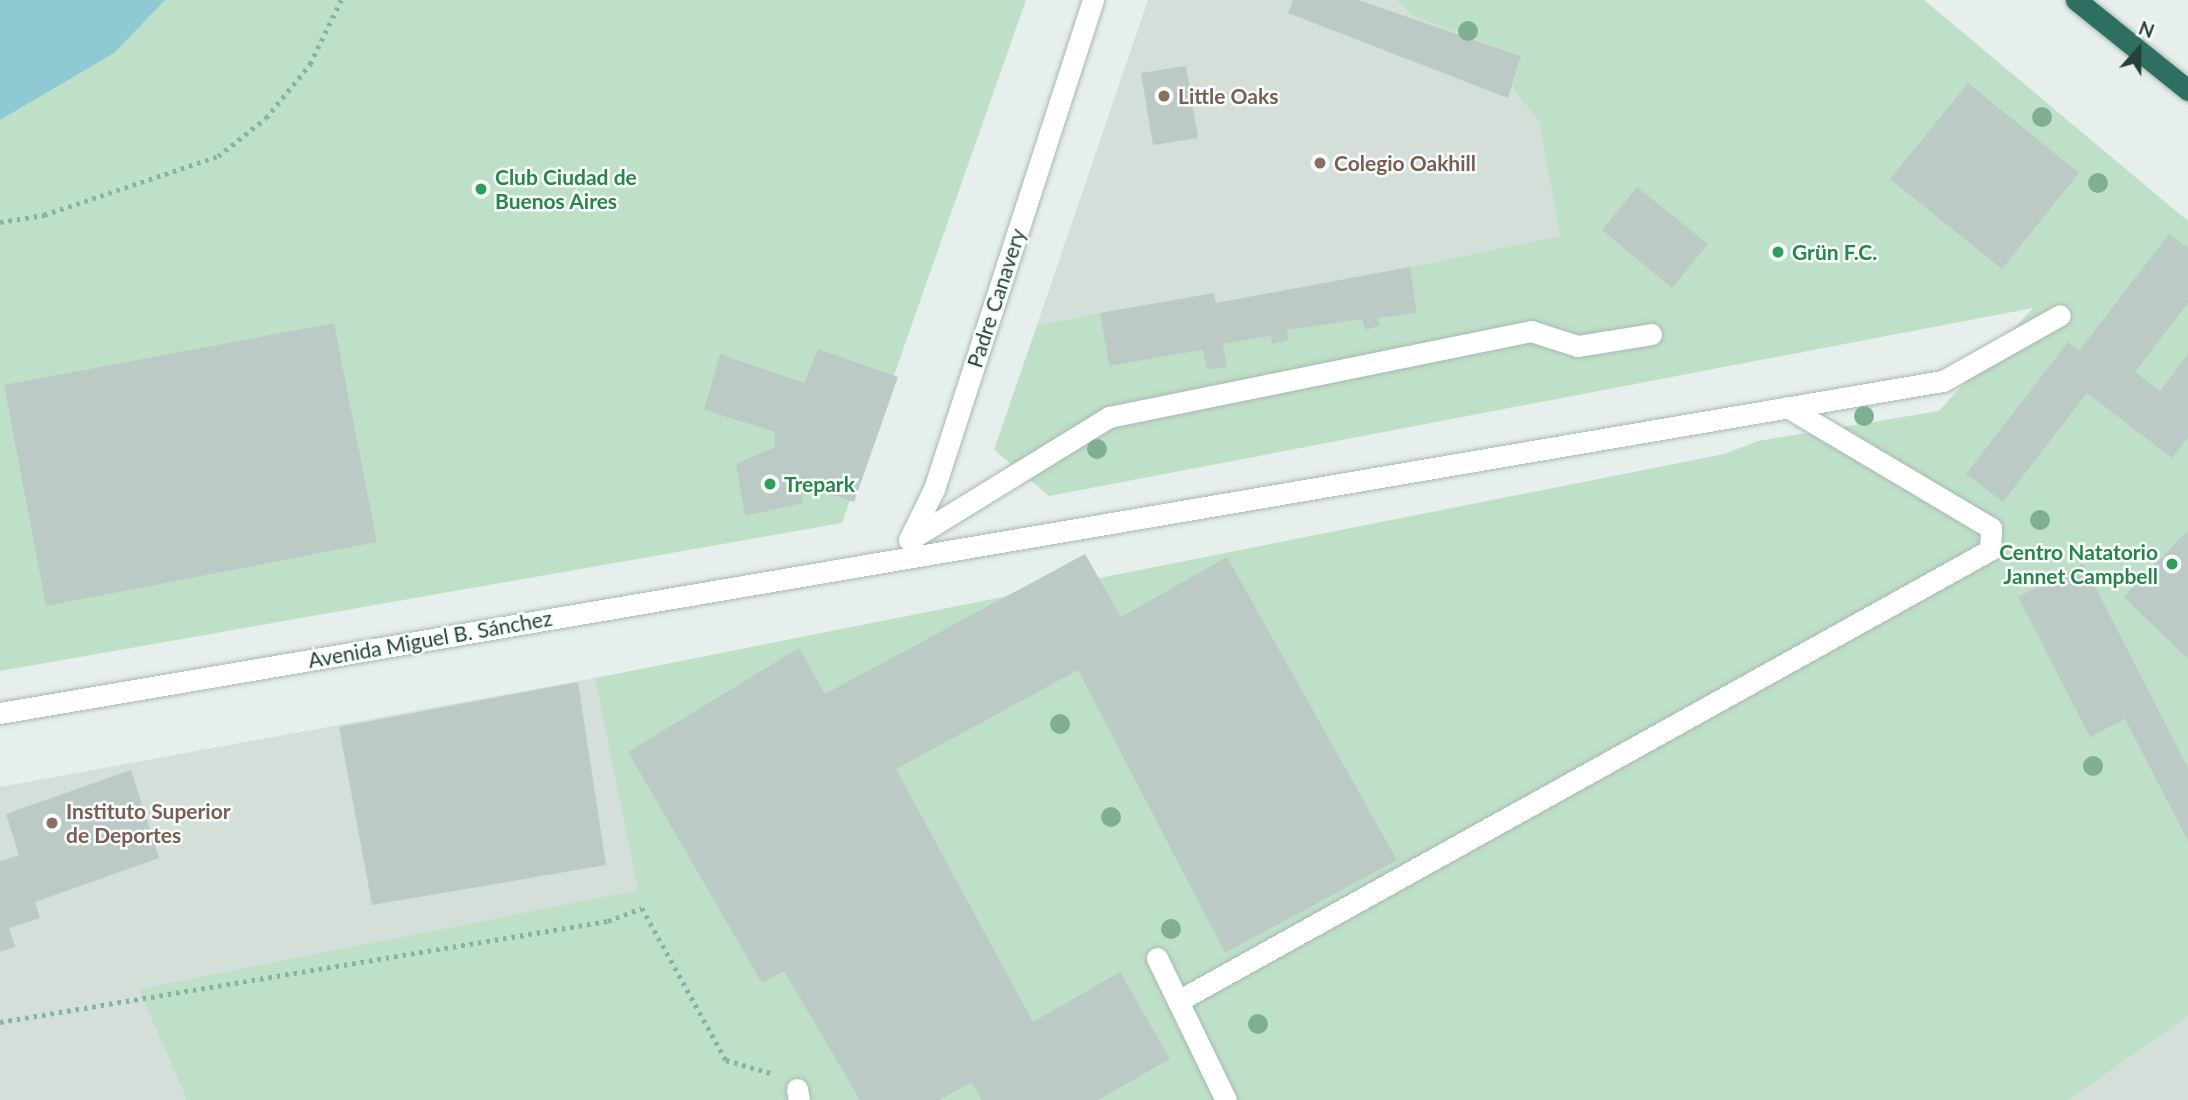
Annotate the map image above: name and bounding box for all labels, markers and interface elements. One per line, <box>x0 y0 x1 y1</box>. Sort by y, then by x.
north arrow <box>2104 14 2174 84</box>
text: N <box>2136 16 2158 42</box>
place label: Little Oaks <box>1178 83 1278 109</box>
marker: Little Oaks <box>1156 88 1172 104</box>
place label: Colegio Oakhill <box>1334 150 1476 176</box>
marker: Colegio Oakhill <box>1312 155 1328 171</box>
place label: Club Ciudad de Buenos Aires <box>495 164 637 214</box>
marker: Club Ciudad de Buenos Aires <box>473 181 489 197</box>
street label: Padre Canavery <box>962 225 1030 371</box>
place label: Grün F.C. <box>1792 239 1877 265</box>
marker: Grün F.C. <box>1770 244 1786 260</box>
place label: Trepark <box>784 471 855 497</box>
marker: Trepark <box>762 476 778 492</box>
place label: Centro Natatorio Jannet Campbell <box>1999 539 2158 589</box>
marker: Centro Natatorio Jannet Campbell <box>2164 556 2180 572</box>
street label: Avenida Miguel B. Sánchez <box>306 605 554 673</box>
place label: Instituto Superior de Deportes <box>66 798 231 848</box>
marker: Instituto Superior de Deportes <box>44 815 60 831</box>

